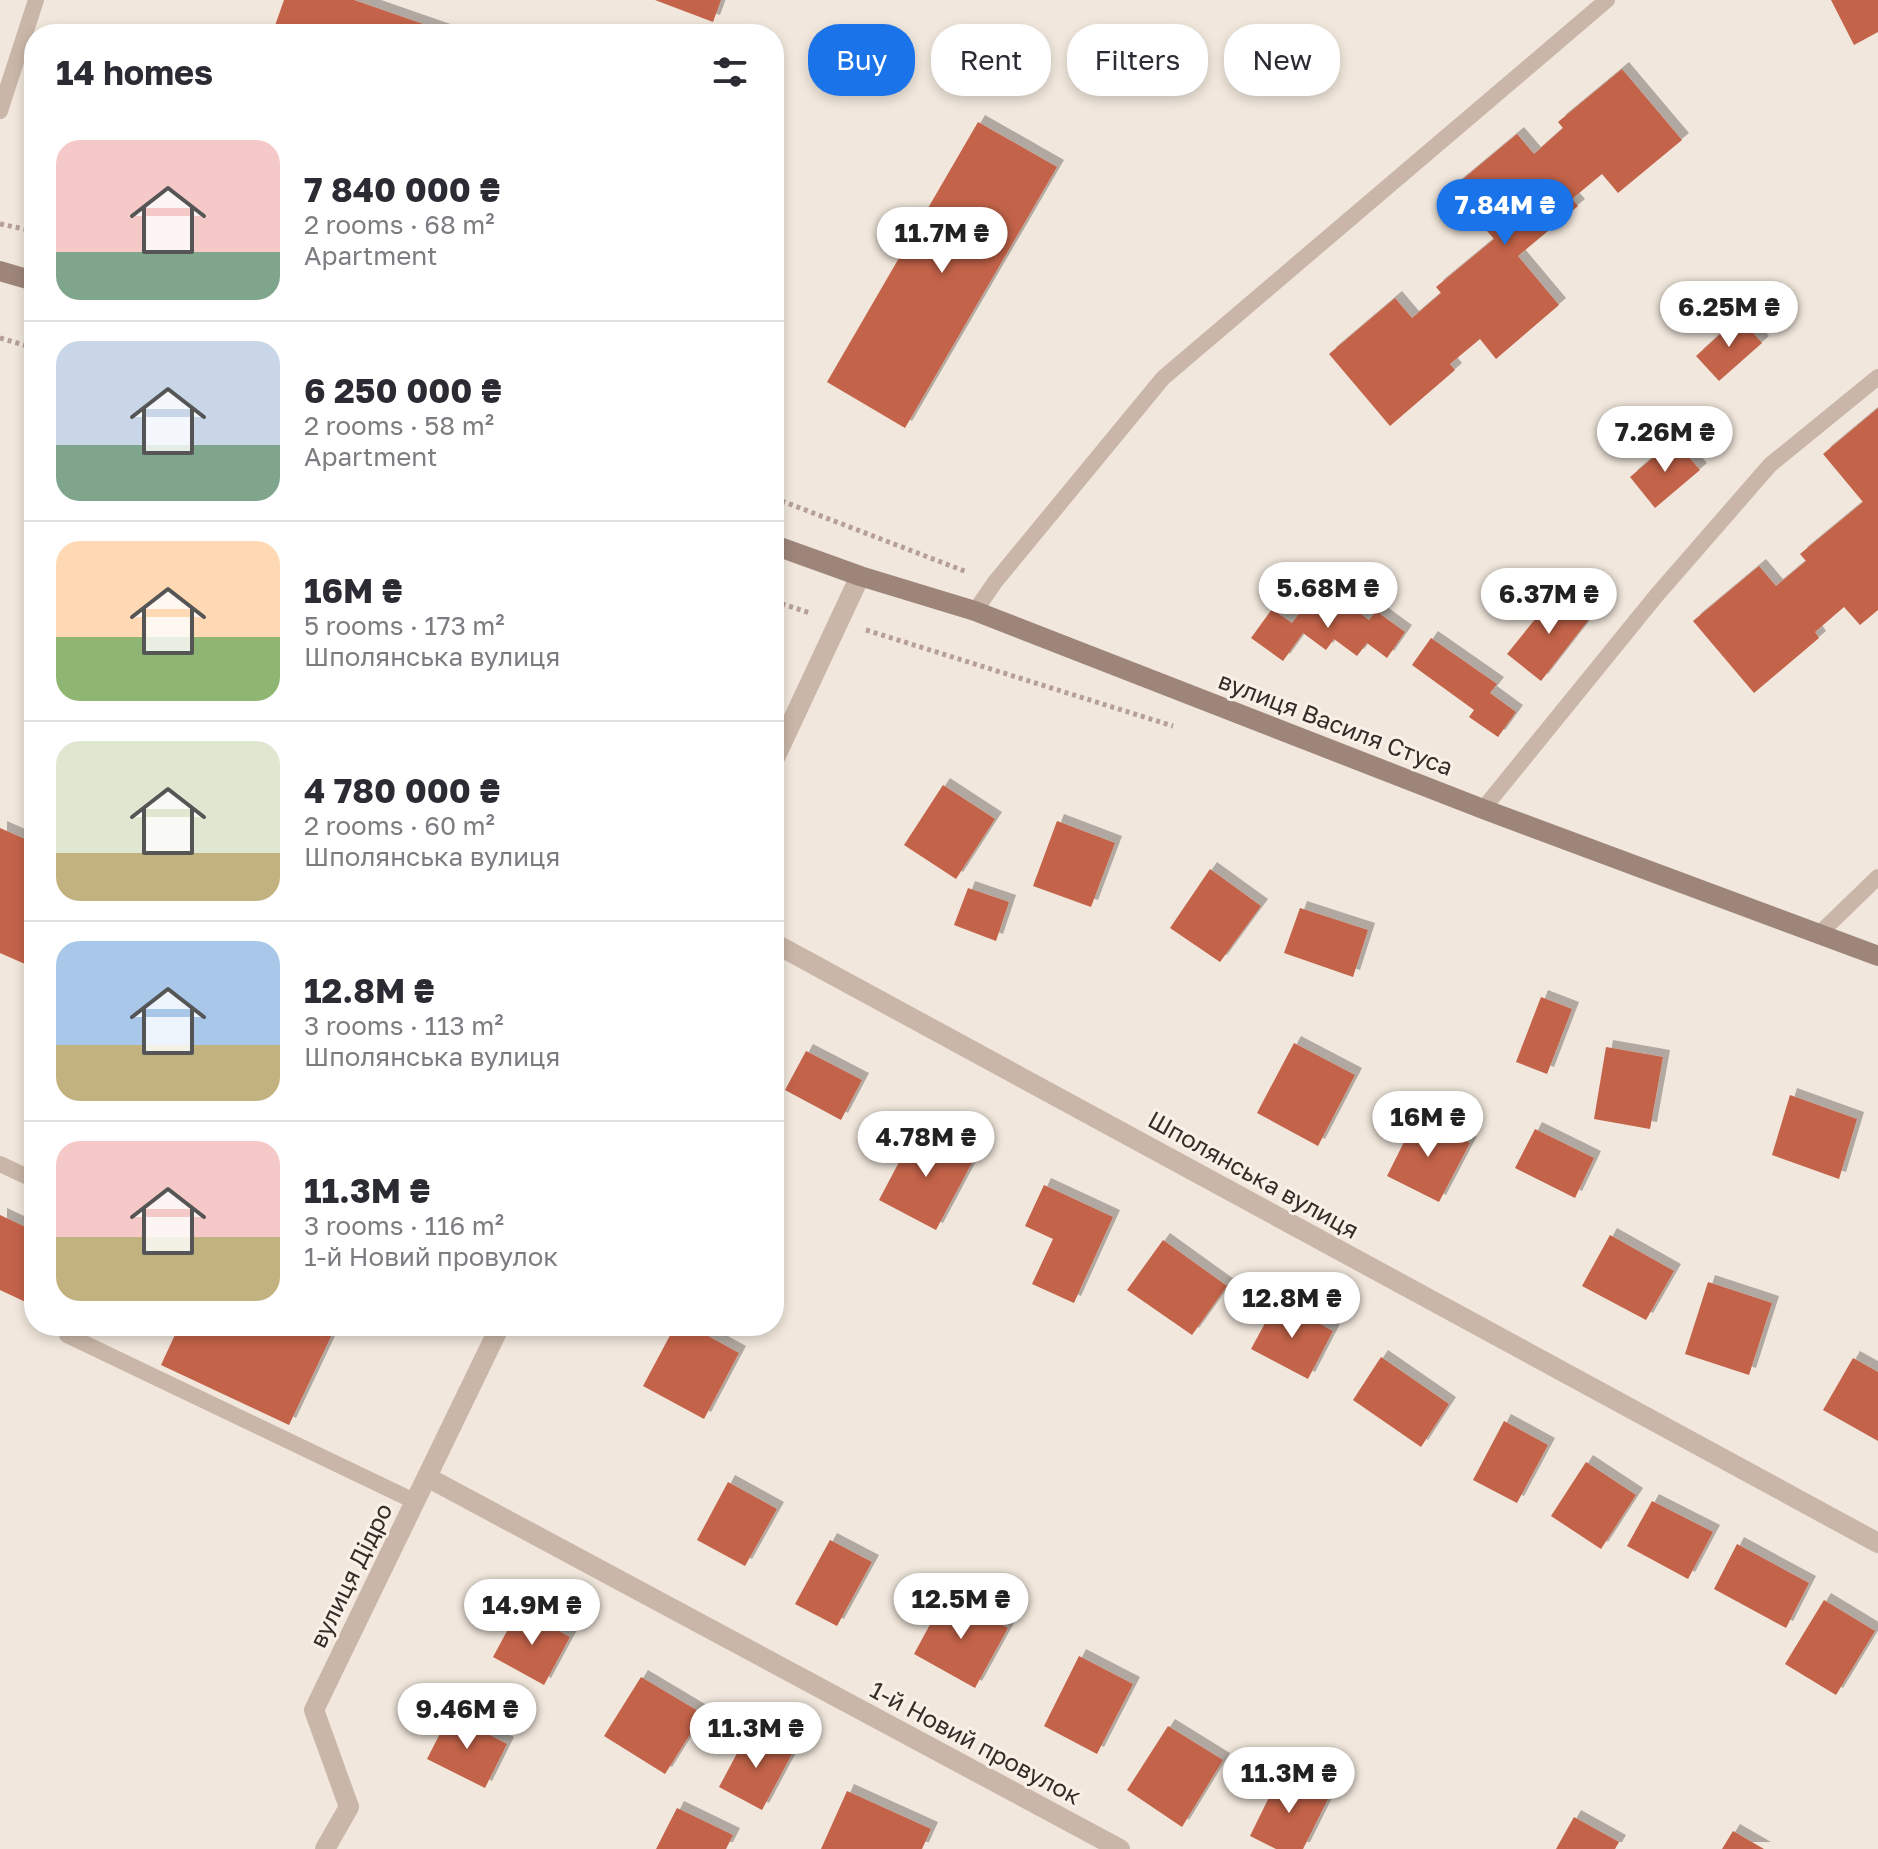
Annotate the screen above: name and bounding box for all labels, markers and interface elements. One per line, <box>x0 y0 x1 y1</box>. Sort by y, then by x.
chip: Buy <box>808 24 915 96</box>
chip: Rent <box>931 24 1051 96</box>
chip: Filters <box>1067 24 1208 96</box>
chip: New <box>1224 24 1340 96</box>
icon: filters <box>708 50 752 94</box>
text: 14 homes <box>56 52 213 92</box>
text: 7 840 000 ₴ <box>304 169 500 209</box>
icon: home <box>120 172 216 268</box>
pin: 7.84M ₴ <box>1431 179 1579 247</box>
text: 7.84M ₴ <box>1455 189 1555 220</box>
pin: 11.7M ₴ <box>868 207 1016 275</box>
text: 2 rooms · 68 m² <box>304 209 495 240</box>
text: 11.7M ₴ <box>895 217 989 248</box>
text: Apartment <box>304 240 437 271</box>
pin: 6.25M ₴ <box>1655 281 1803 349</box>
text: 6.25M ₴ <box>1678 291 1780 322</box>
text: 6 250 000 ₴ <box>304 370 502 410</box>
icon: home <box>120 373 216 469</box>
pin: 7.26M ₴ <box>1591 406 1739 474</box>
text: 2 rooms · 58 m² <box>304 410 494 441</box>
text: 7.26M ₴ <box>1615 416 1715 447</box>
text: Apartment <box>304 441 437 472</box>
pin: 5.68M ₴ <box>1254 562 1402 630</box>
pin: 6.37M ₴ <box>1475 568 1623 636</box>
text: 16M ₴ <box>304 570 403 610</box>
text: 5.68M ₴ <box>1277 572 1379 603</box>
icon: home <box>120 573 216 669</box>
text: 6.37M ₴ <box>1499 578 1599 609</box>
text: 5 rooms · 173 m² <box>304 610 505 641</box>
text: Шполянська вулиця <box>304 641 560 672</box>
street label: вулиця Василя Стуса <box>1215 665 1457 781</box>
text: 4 780 000 ₴ <box>304 770 500 810</box>
icon: home <box>120 773 216 869</box>
text: 2 rooms · 60 m² <box>304 810 495 841</box>
text: Шполянська вулиця <box>304 841 560 872</box>
text: 12.8M ₴ <box>304 970 434 1010</box>
icon: home <box>120 973 216 1069</box>
text: 3 rooms · 113 m² <box>304 1010 504 1041</box>
text: Шполянська вулиця <box>304 1041 560 1072</box>
pin: 16M ₴ <box>1372 1091 1484 1159</box>
text: 16M ₴ <box>1390 1101 1466 1132</box>
street label: Шполянська вулиця <box>1144 1104 1364 1244</box>
pin: 4.78M ₴ <box>852 1111 1000 1179</box>
text: 4.78M ₴ <box>876 1121 976 1152</box>
text: 11.3M ₴ <box>304 1170 430 1210</box>
icon: home <box>120 1173 216 1269</box>
text: 3 rooms · 116 m² <box>304 1210 504 1241</box>
text: 1-й Новий провулок <box>304 1241 558 1272</box>
pin: 12.8M ₴ <box>1218 1272 1366 1340</box>
text: 12.8M ₴ <box>1242 1282 1342 1313</box>
street label: вулиця Дідро <box>303 1498 397 1652</box>
pin: 12.5M ₴ <box>887 1573 1035 1641</box>
pin: 14.9M ₴ <box>458 1579 606 1647</box>
text: 12.5M ₴ <box>912 1583 1010 1614</box>
text: 14.9M ₴ <box>482 1589 582 1620</box>
street label: 1-й Новий провулок <box>866 1674 1087 1810</box>
pin: 9.46M ₴ <box>393 1683 541 1751</box>
text: 9.46M ₴ <box>415 1693 519 1724</box>
pin: 11.3M ₴ <box>682 1702 830 1770</box>
text: 11.3M ₴ <box>708 1712 804 1743</box>
pin: 11.3M ₴ <box>1215 1747 1363 1815</box>
text: 11.3M ₴ <box>1241 1757 1337 1788</box>

